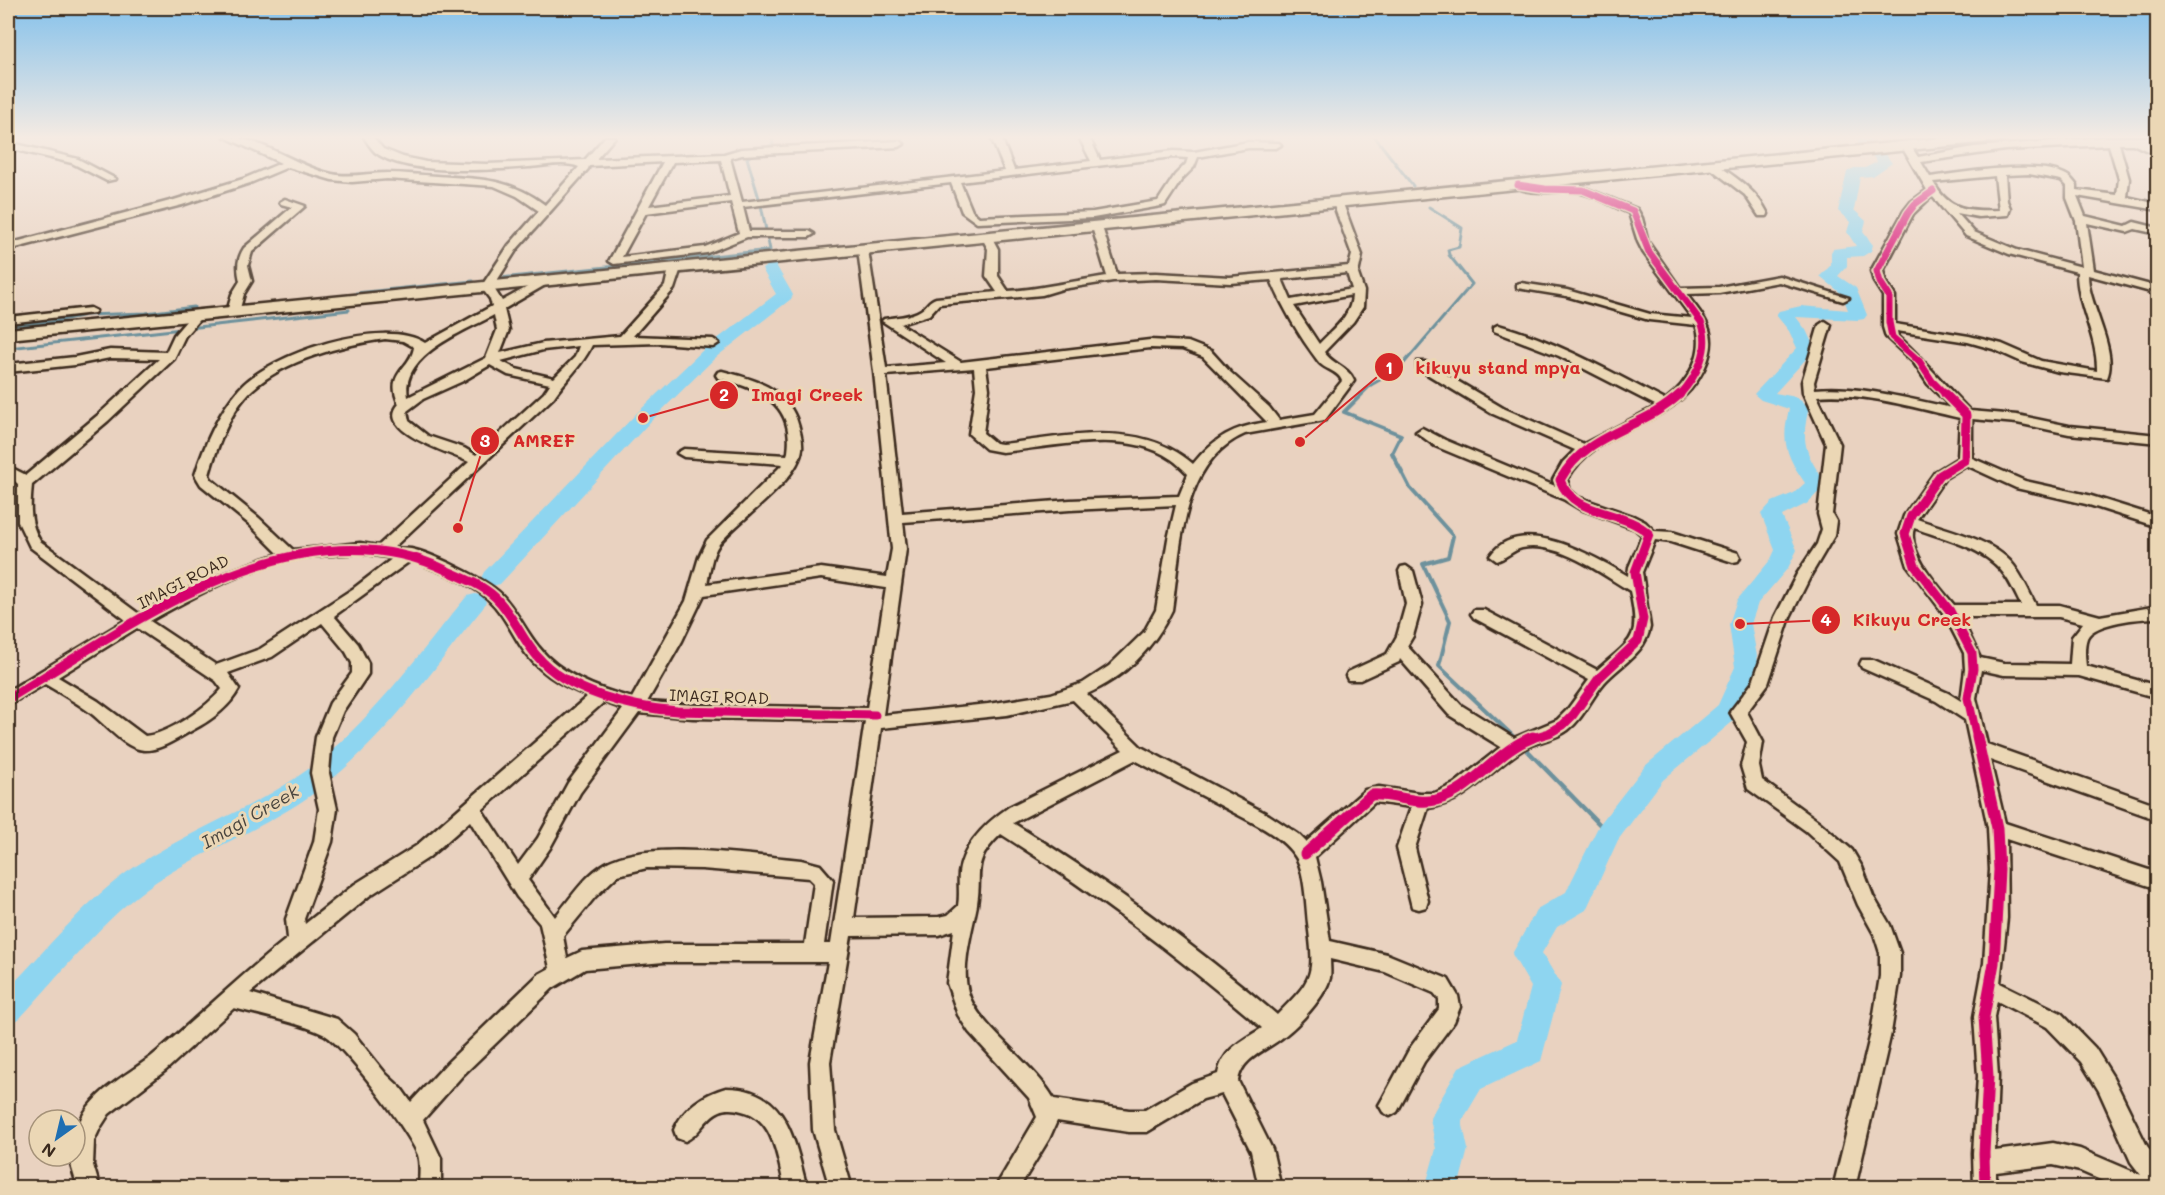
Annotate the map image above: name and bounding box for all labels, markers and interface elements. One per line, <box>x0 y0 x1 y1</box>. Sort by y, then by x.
callout: kikuyu stand mpya <box>1374 349 1593 385</box>
text: 1 <box>1385 355 1393 379</box>
text: kikuyu stand mpya <box>1415 355 1581 379</box>
callout: Imagi Creek <box>709 377 875 413</box>
text: 2 <box>719 382 729 406</box>
text: Imagi Creek <box>751 382 863 406</box>
callout: AMREF <box>470 423 587 459</box>
text: 3 <box>480 428 491 452</box>
text: AMREF <box>513 428 575 452</box>
street label: IMAGI ROAD <box>134 549 232 613</box>
callout: Kikuyu Creek <box>1811 602 1983 638</box>
text: 4 <box>1820 607 1832 631</box>
text: Kikuyu Creek <box>1853 607 1971 631</box>
street label: IMAGI ROAD <box>669 684 769 708</box>
water label: Imagi Creek <box>197 778 304 854</box>
north arrow <box>27 1108 87 1168</box>
text: N <box>37 1139 59 1163</box>

